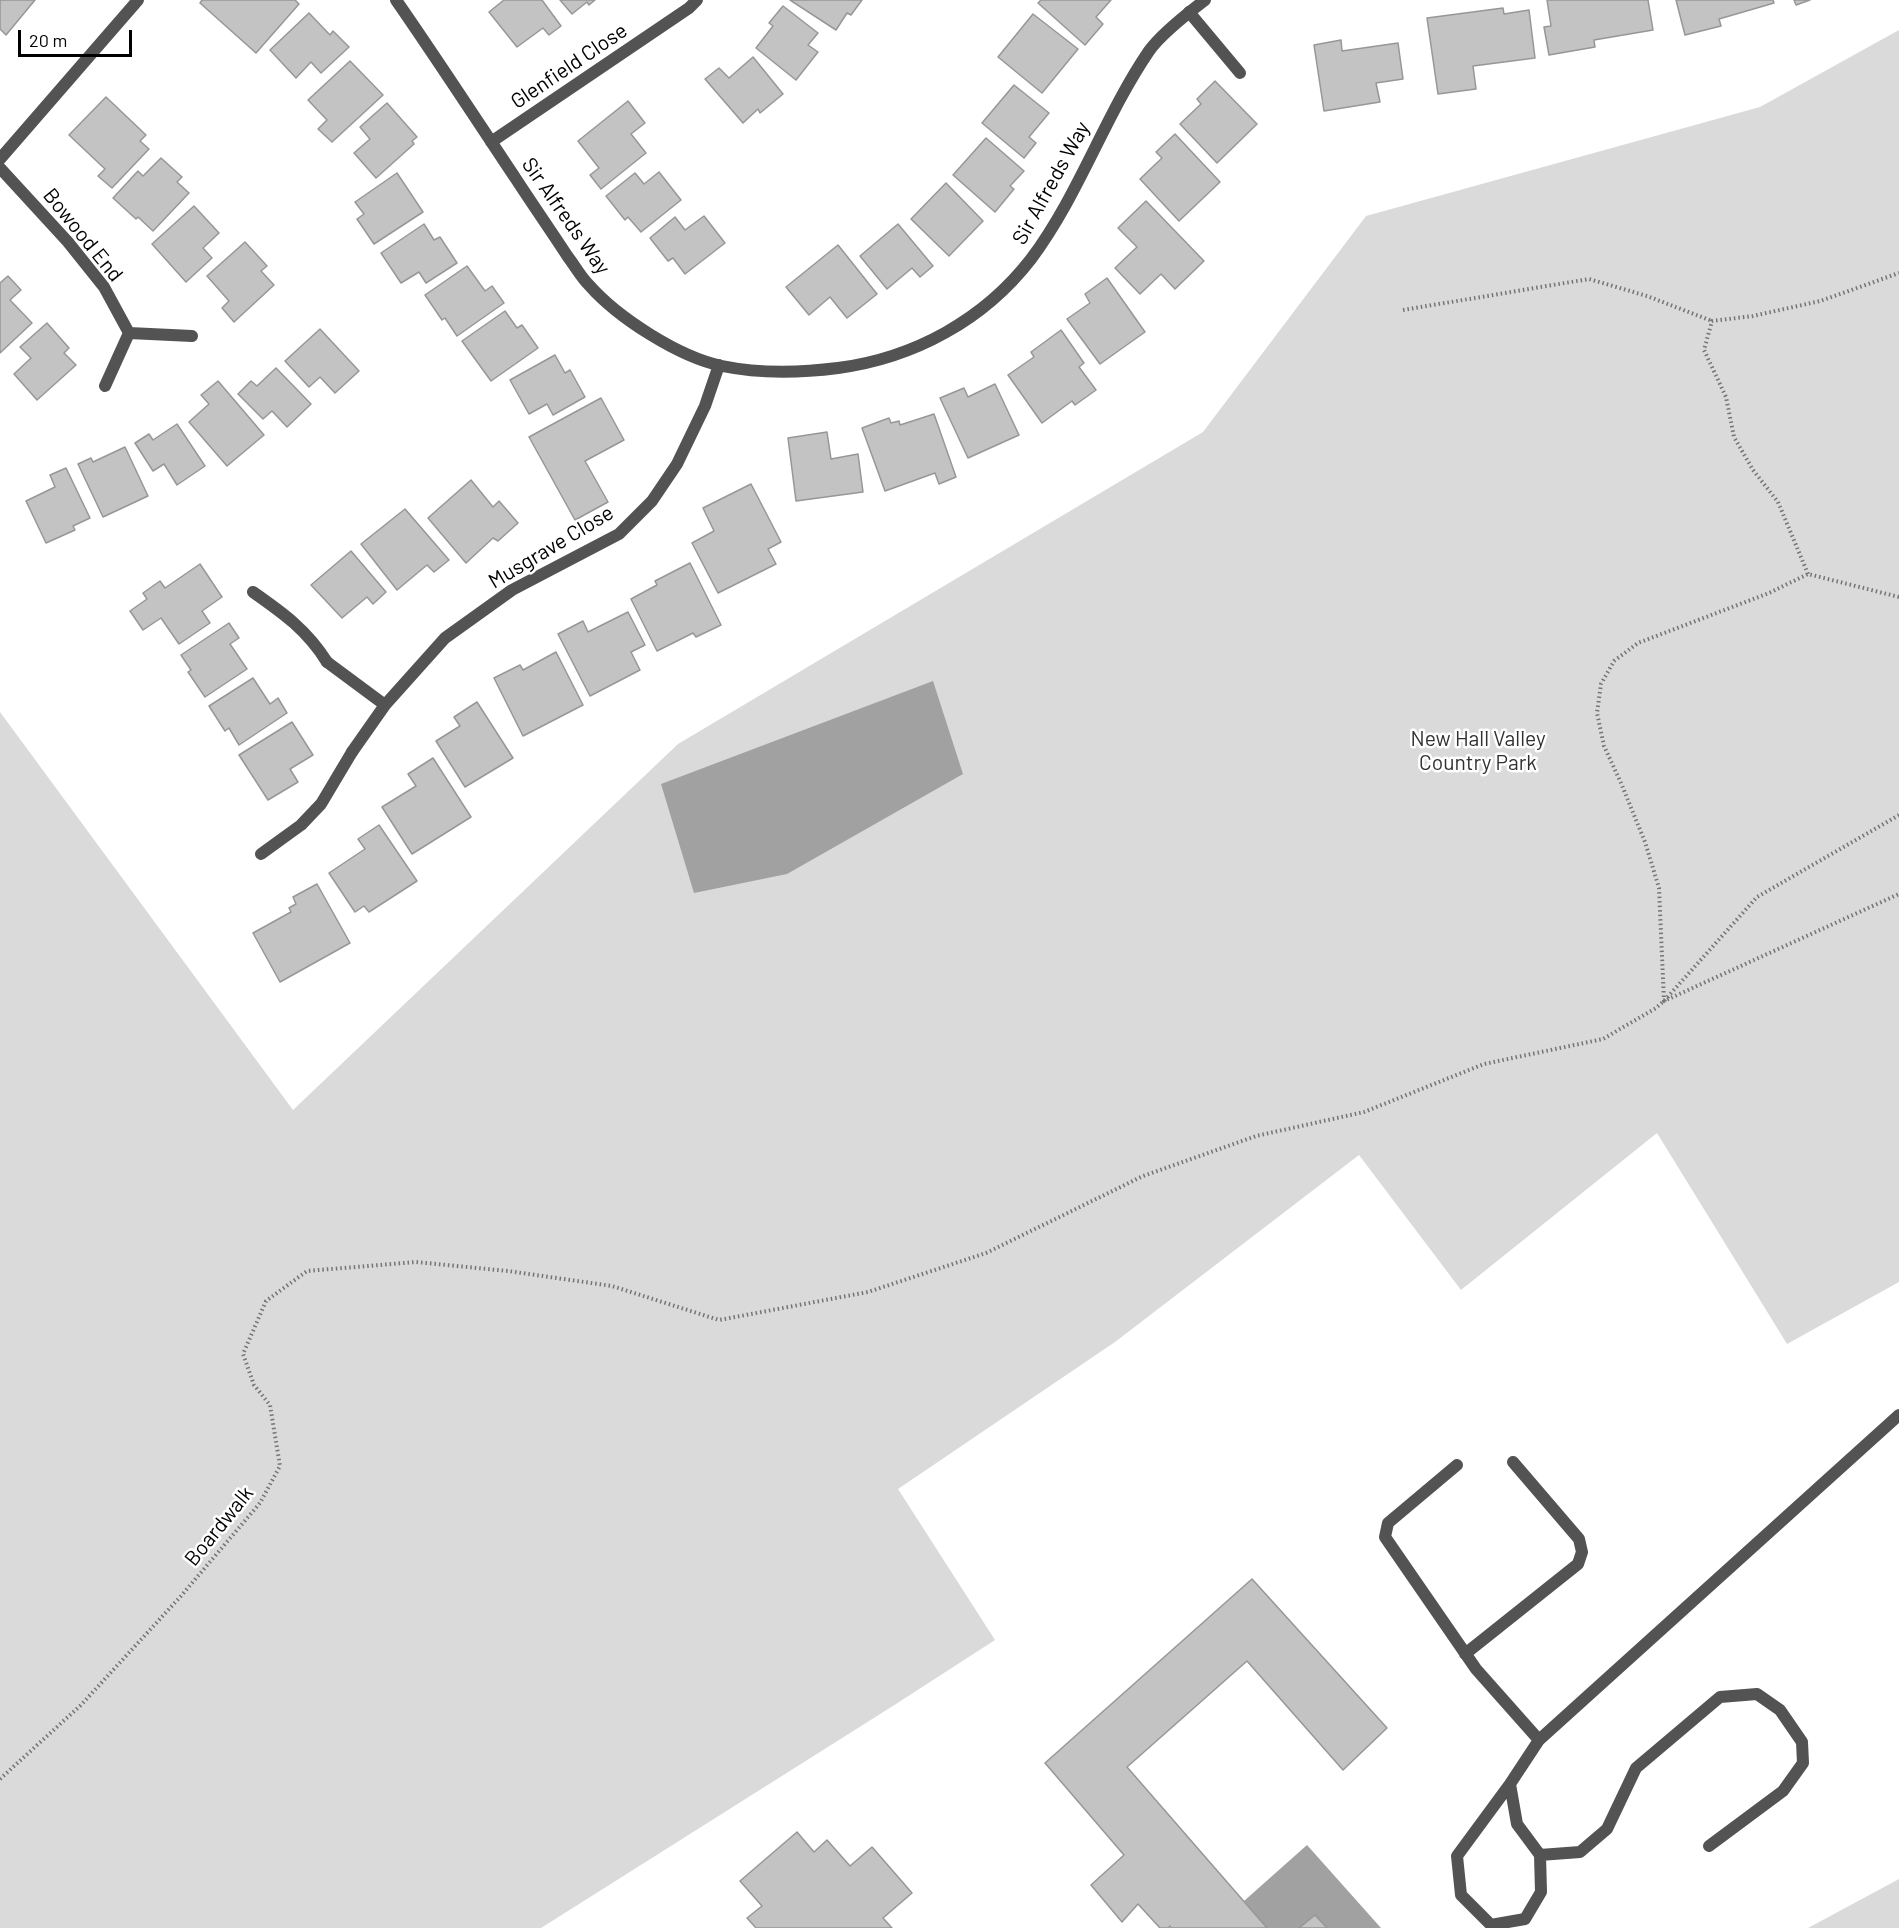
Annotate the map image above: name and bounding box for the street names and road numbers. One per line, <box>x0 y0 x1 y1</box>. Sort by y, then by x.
street label: Glenfield Close <box>506 18 632 114</box>
street label: Sir Alfreds Way <box>1007 117 1095 249</box>
street label: Sir Alfreds Way <box>516 153 616 279</box>
street label: Bowood End <box>38 183 128 287</box>
street label: Musgrave Close <box>484 500 618 594</box>
street label: Boardwalk <box>179 1481 259 1571</box>

